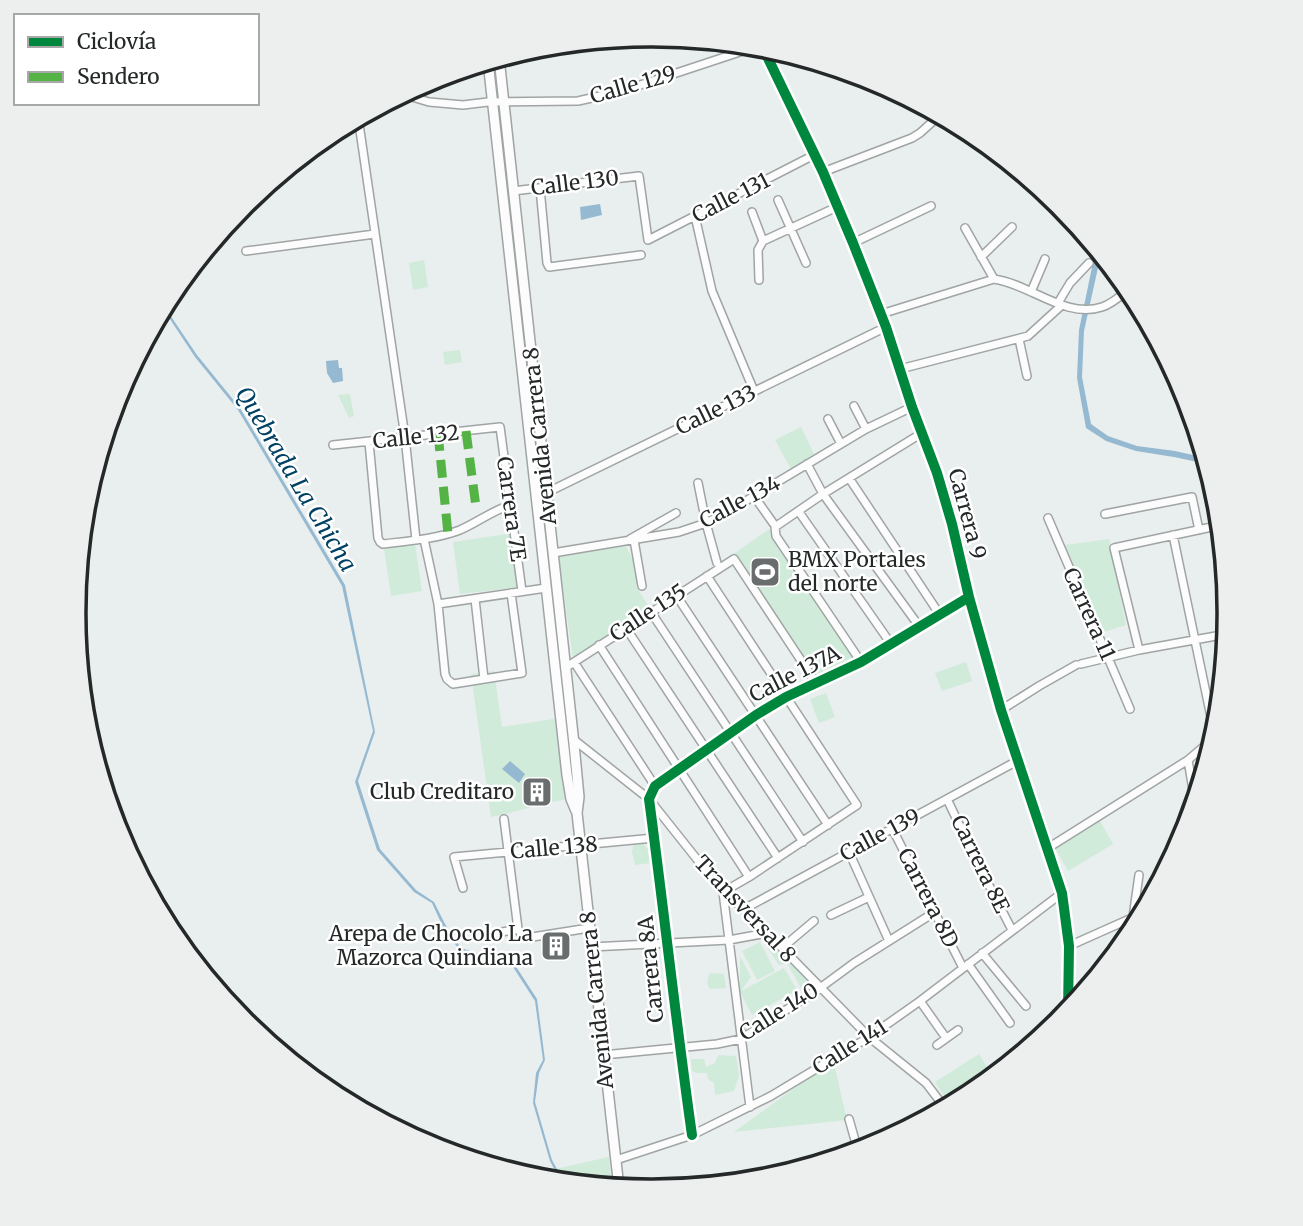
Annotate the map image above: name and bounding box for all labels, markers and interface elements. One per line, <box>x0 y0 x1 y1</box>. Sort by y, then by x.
legend <box>14 14 259 105</box>
text: Ciclovía <box>77 28 156 55</box>
street label: Calle 129 <box>587 59 679 110</box>
text: Sendero <box>77 63 160 90</box>
street label: Calle 130 <box>529 164 620 201</box>
street label: Calle 131 <box>687 167 774 229</box>
street label: Avenida Carrera 8 <box>517 346 562 527</box>
street label: Calle 133 <box>671 379 760 441</box>
water label: Quebrada La Chicha <box>230 381 363 577</box>
street label: Calle 132 <box>371 419 461 454</box>
street label: Carrera 7E <box>491 455 532 564</box>
street label: Carrera 9 <box>942 466 993 562</box>
street label: Calle 134 <box>695 469 785 534</box>
place label: BMX Portales del norte <box>788 546 926 597</box>
sports icon: BMX Portales del norte <box>748 555 782 589</box>
street label: Carrera 11 <box>1057 563 1122 664</box>
street label: Calle 135 <box>604 578 691 647</box>
street label: Calle 137A <box>745 639 845 708</box>
building icon: Club Creditaro <box>520 775 554 809</box>
place label: Club Creditaro <box>370 778 514 805</box>
street label: Calle 139 <box>835 802 925 867</box>
street label: Carrera 8E <box>945 810 1016 918</box>
street label: Calle 138 <box>509 830 599 865</box>
street label: Carrera 8D <box>892 844 965 952</box>
street label: Transversal 8 <box>689 849 802 968</box>
street label: Avenida Carrera 8 <box>574 910 619 1091</box>
street label: Carrera 8A <box>631 914 670 1024</box>
place label: Arepa de Chocolo La Mazorca Quindiana <box>328 920 533 971</box>
building icon: Arepa de Chocolo La Mazorca Quindiana <box>539 929 573 963</box>
street label: Calle 140 <box>734 977 824 1047</box>
street label: Calle 141 <box>807 1013 892 1080</box>

